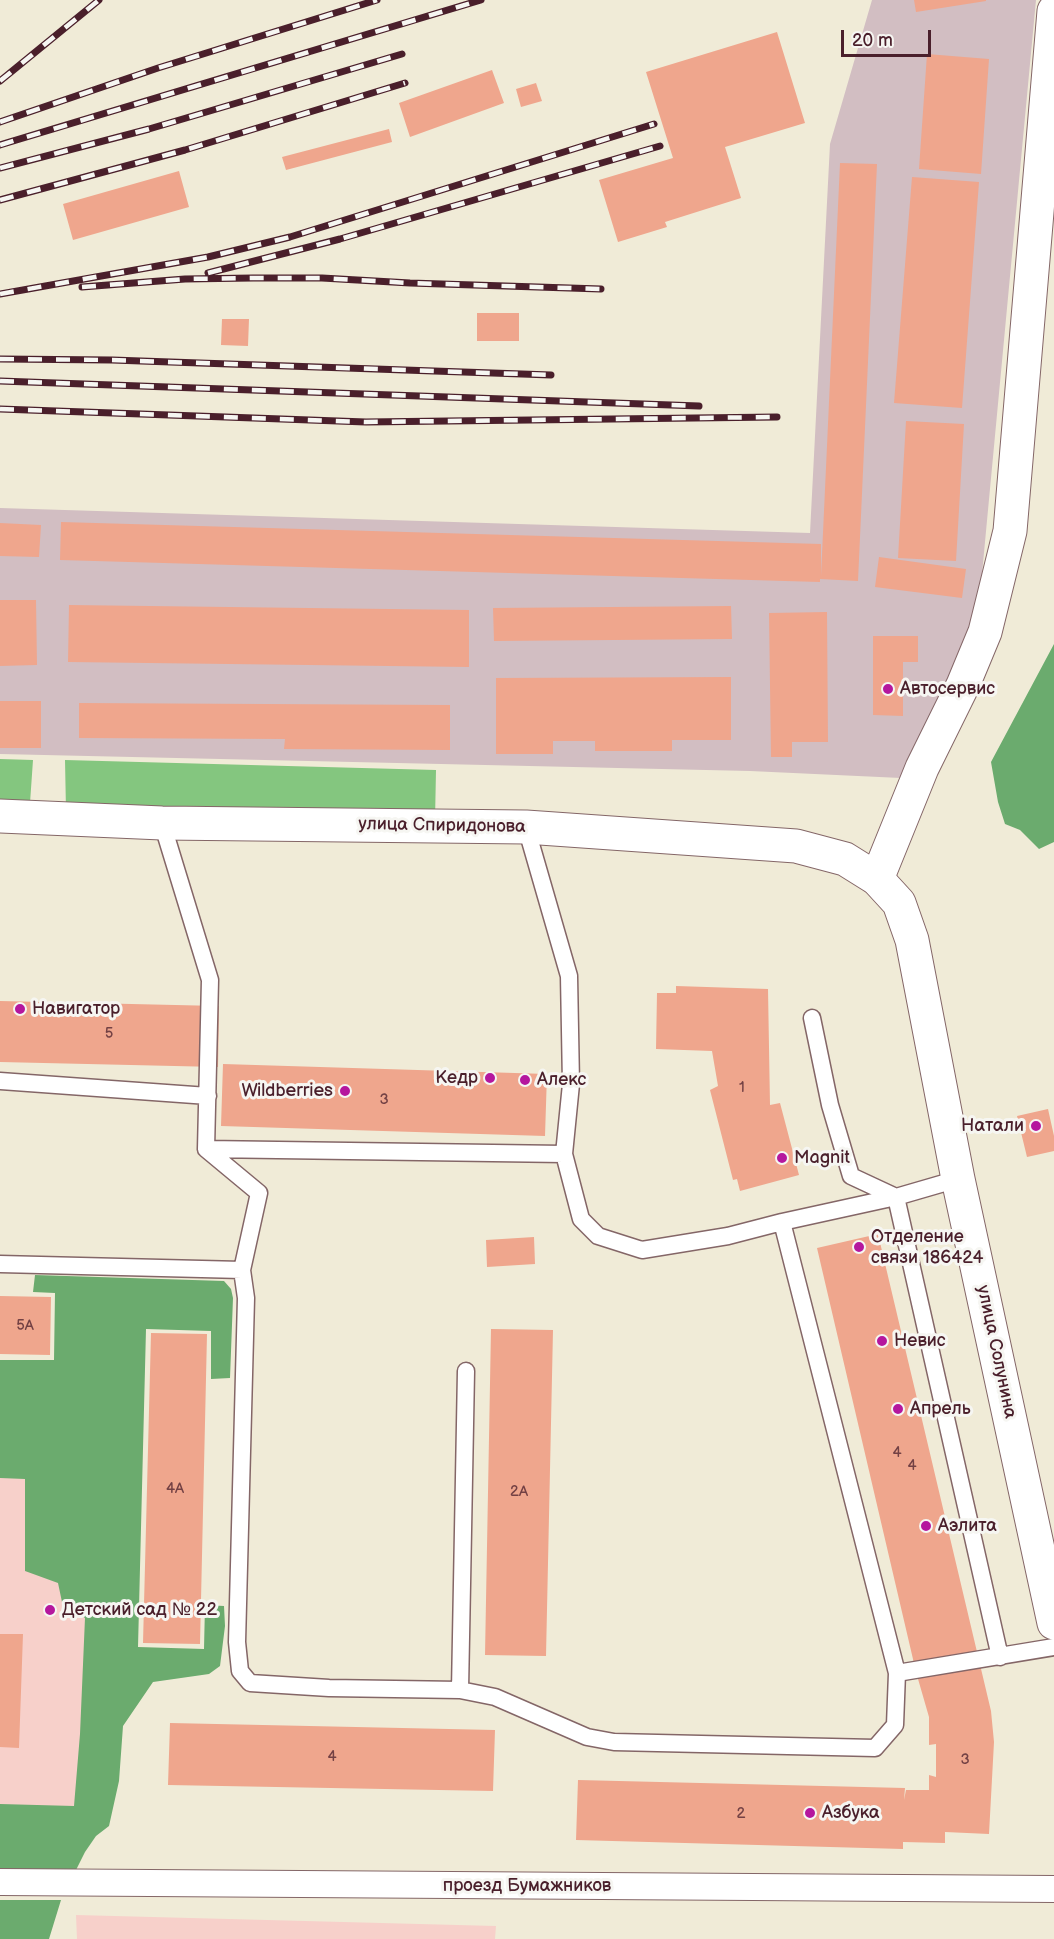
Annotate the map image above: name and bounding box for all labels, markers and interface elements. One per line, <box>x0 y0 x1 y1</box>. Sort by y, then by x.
scale bar <box>844 18 934 56</box>
text: 20 m <box>852 30 893 51</box>
place label: Автосервис <box>900 678 995 700</box>
marker: Автосервис <box>881 682 895 696</box>
street label: улица Спиридонова <box>358 814 526 838</box>
place label: Навигатор <box>32 998 120 1020</box>
marker: Навигатор <box>13 1002 27 1016</box>
house number: 5 <box>105 1025 113 1043</box>
place label: Кедр <box>435 1067 478 1089</box>
place label: Алекс <box>537 1069 586 1091</box>
marker: Кедр <box>483 1071 497 1085</box>
marker: Алекс <box>518 1073 532 1087</box>
house number: 1 <box>739 1079 745 1097</box>
place label: Wildberries <box>241 1080 333 1102</box>
marker: Wildberries <box>338 1084 352 1098</box>
house number: 3 <box>379 1091 389 1109</box>
place label: Натали <box>961 1115 1024 1137</box>
marker: Натали <box>1029 1119 1043 1133</box>
place label: Magnit <box>794 1147 850 1169</box>
marker: Magnit <box>775 1151 789 1165</box>
place label: Отделение связи 186424 <box>871 1226 984 1268</box>
marker: Отделение связи 186424 <box>852 1240 866 1254</box>
street label: улица Солунина <box>971 1283 1021 1421</box>
house number: 5А <box>16 1317 34 1335</box>
place label: Невис <box>894 1330 946 1352</box>
marker: Невис <box>875 1334 889 1348</box>
place label: Апрель <box>910 1398 971 1420</box>
marker: Апрель <box>891 1402 905 1416</box>
house number: 4 <box>892 1444 902 1462</box>
house number: 4 <box>907 1457 917 1475</box>
house number: 4А <box>166 1480 184 1498</box>
house number: 2А <box>510 1483 528 1501</box>
place label: Аэлита <box>938 1515 997 1537</box>
marker: Аэлита <box>919 1519 933 1533</box>
place label: Детский сад № 22 <box>62 1599 217 1621</box>
marker: Детский сад № 22 <box>43 1603 57 1617</box>
house number: 4 <box>327 1748 337 1766</box>
house number: 3 <box>960 1751 970 1769</box>
place label: Азбука <box>822 1802 880 1824</box>
house number: 2 <box>737 1805 745 1823</box>
marker: Азбука <box>803 1806 817 1820</box>
street label: проезд Бумажников <box>443 1875 611 1897</box>

